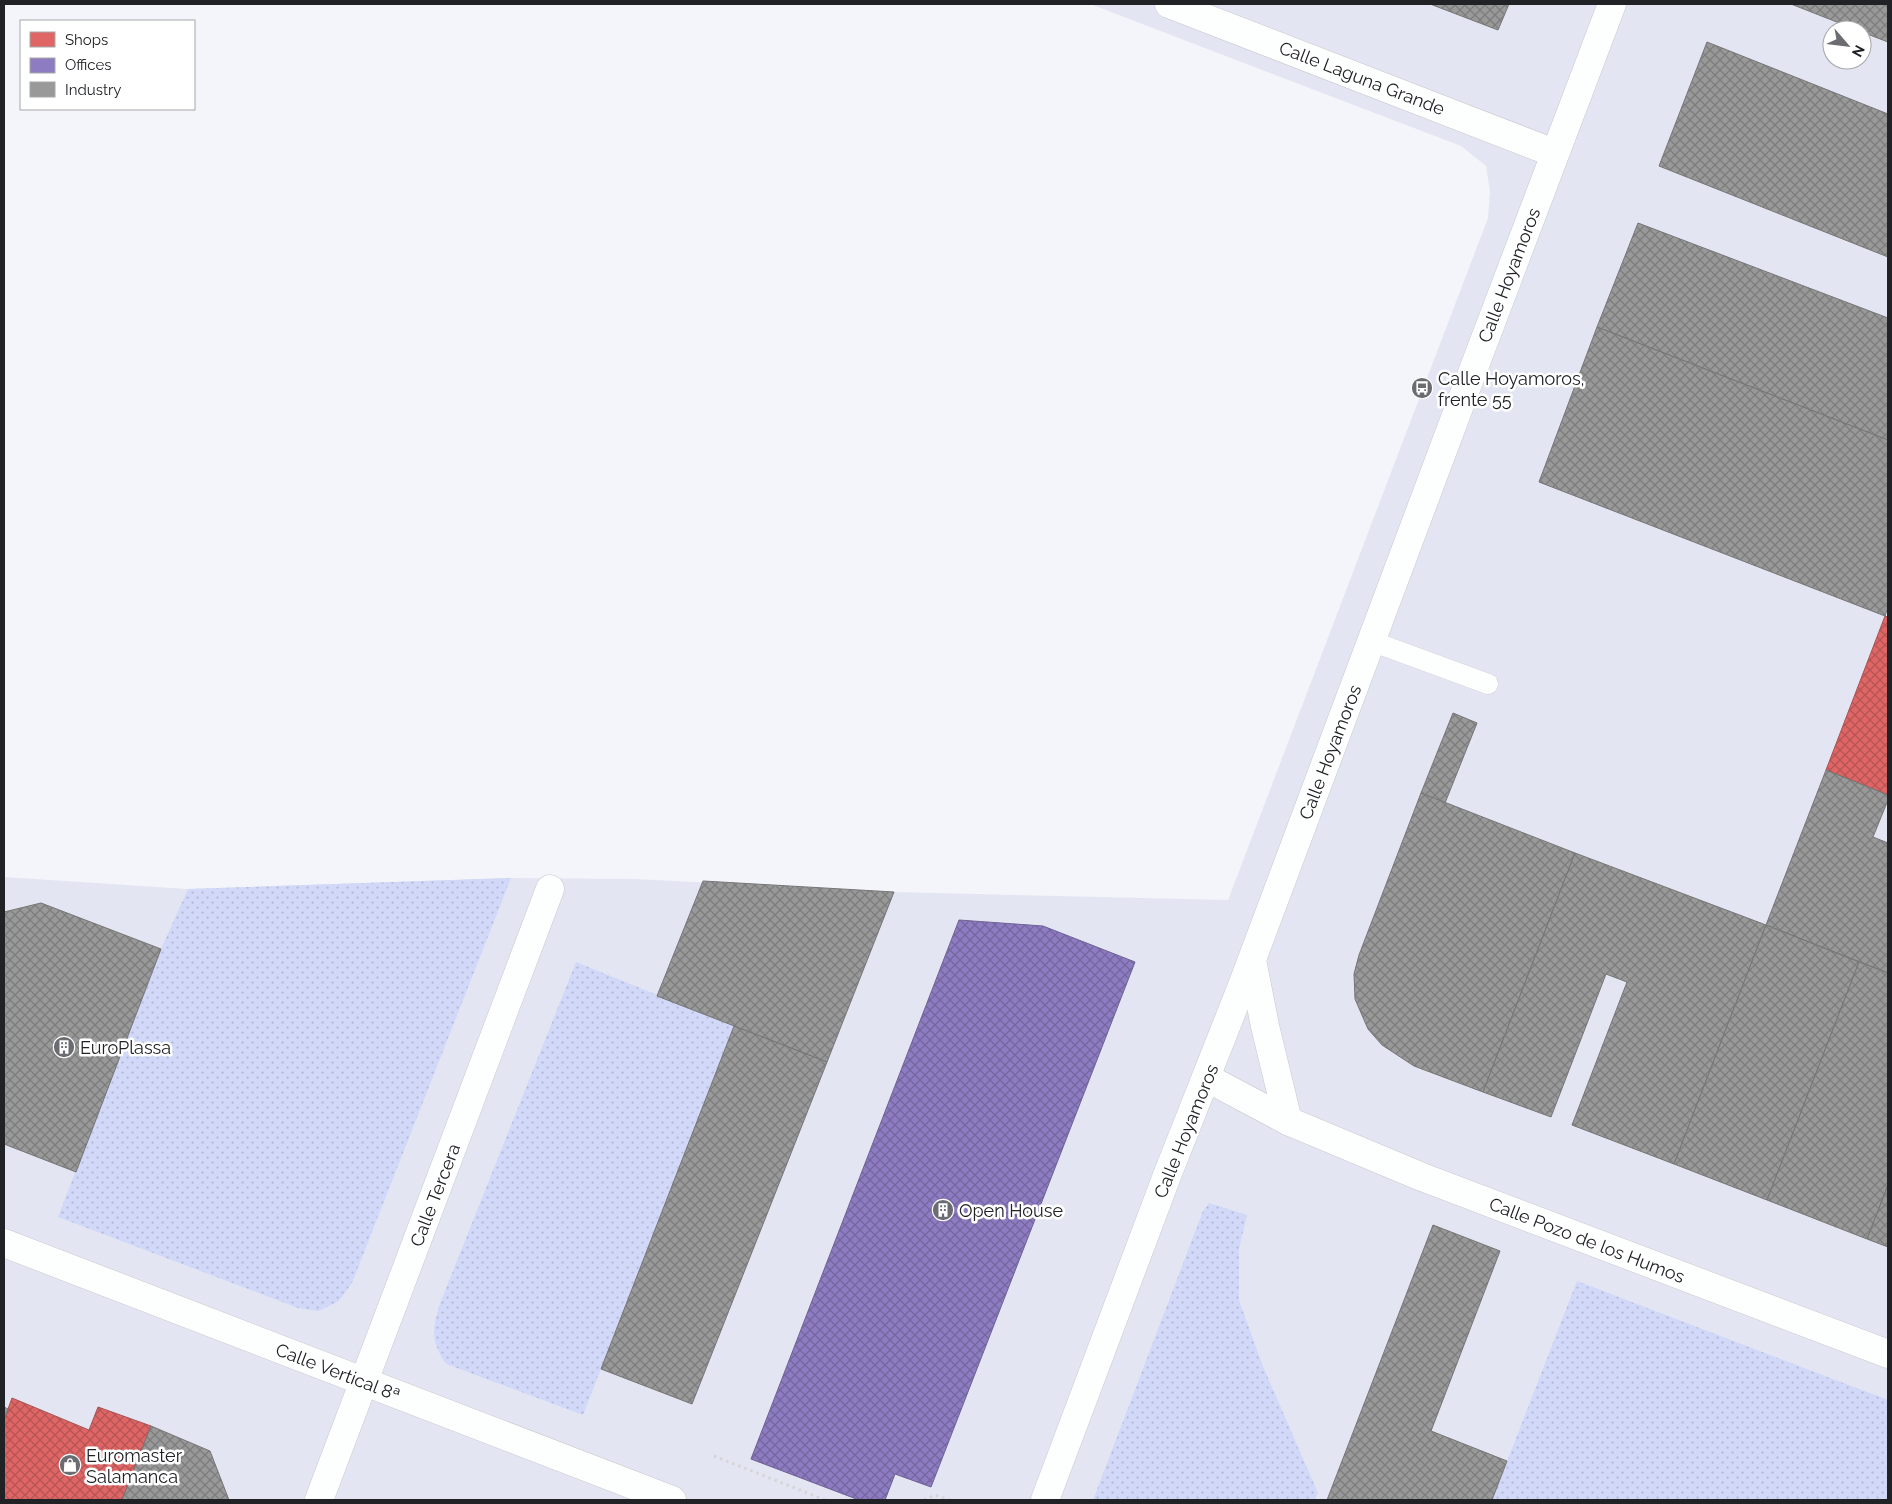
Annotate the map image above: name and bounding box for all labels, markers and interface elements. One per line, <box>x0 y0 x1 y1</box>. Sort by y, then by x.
legend <box>20 20 195 110</box>
north arrow <box>1822 20 1872 70</box>
text: Shops <box>65 31 108 49</box>
street label: Calle Laguna Grande <box>1276 37 1448 119</box>
text: N <box>1849 43 1868 60</box>
text: Offices <box>65 56 112 74</box>
text: Industry <box>65 81 121 99</box>
street label: Calle Hoyamoros <box>1474 204 1544 345</box>
place label: Calle Hoyamoros, frente 55 <box>1438 368 1585 410</box>
bus stop icon: Calle Hoyamoros, frente 55 <box>1410 376 1434 400</box>
street label: Calle Hoyamoros <box>1295 681 1365 822</box>
building icon: EuroPlassa <box>52 1035 76 1059</box>
place label: EuroPlassa <box>80 1037 171 1058</box>
street label: Calle Hoyamoros <box>1150 1061 1223 1201</box>
street label: Calle Tercera <box>406 1141 464 1249</box>
street label: Calle Pozo de los Humos <box>1486 1193 1688 1287</box>
building icon: Open House <box>931 1198 955 1222</box>
place label: Open House <box>959 1200 1063 1221</box>
street label: Calle Vertical 8ª <box>273 1339 403 1405</box>
place label: Euromaster Salamanca <box>86 1445 183 1487</box>
shop icon: Euromaster Salamanca <box>58 1453 82 1477</box>

